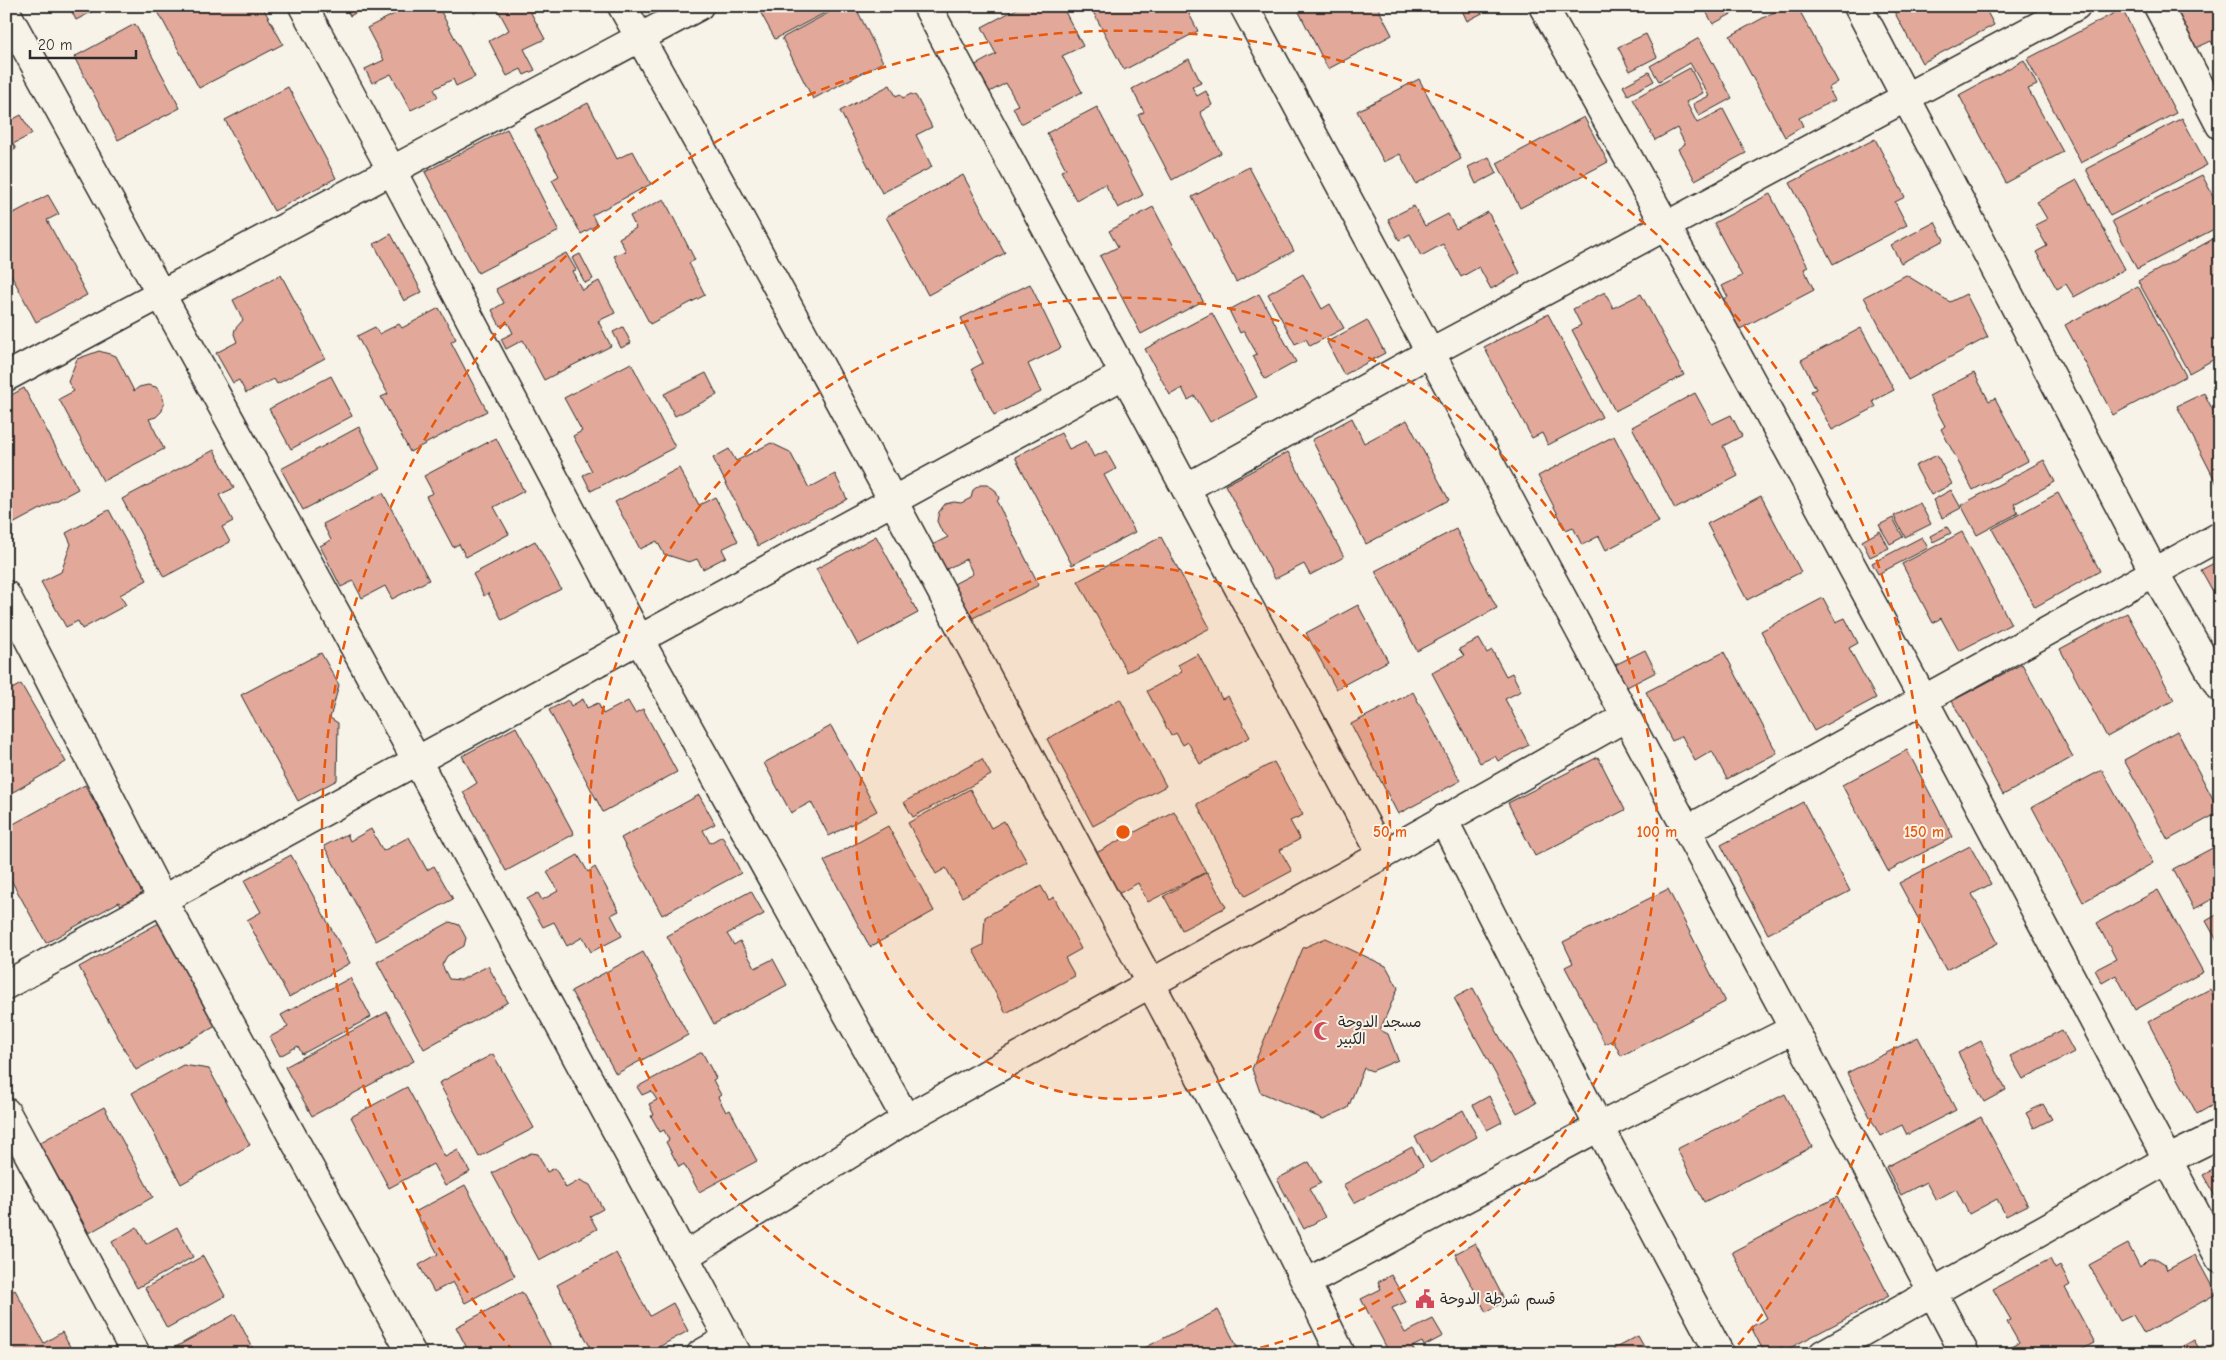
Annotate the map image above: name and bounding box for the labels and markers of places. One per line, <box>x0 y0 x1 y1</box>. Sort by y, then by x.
centre of rings <box>1114 823 1132 841</box>
place label: مسجد الدوحة الكبير <box>1336 1013 1422 1048</box>
mosque icon: مسجد الدوحة الكبير <box>1312 1020 1334 1042</box>
public building icon: قسم شرطة الدوحة <box>1414 1288 1436 1310</box>
place label: قسم شرطة الدوحة <box>1440 1290 1555 1311</box>

